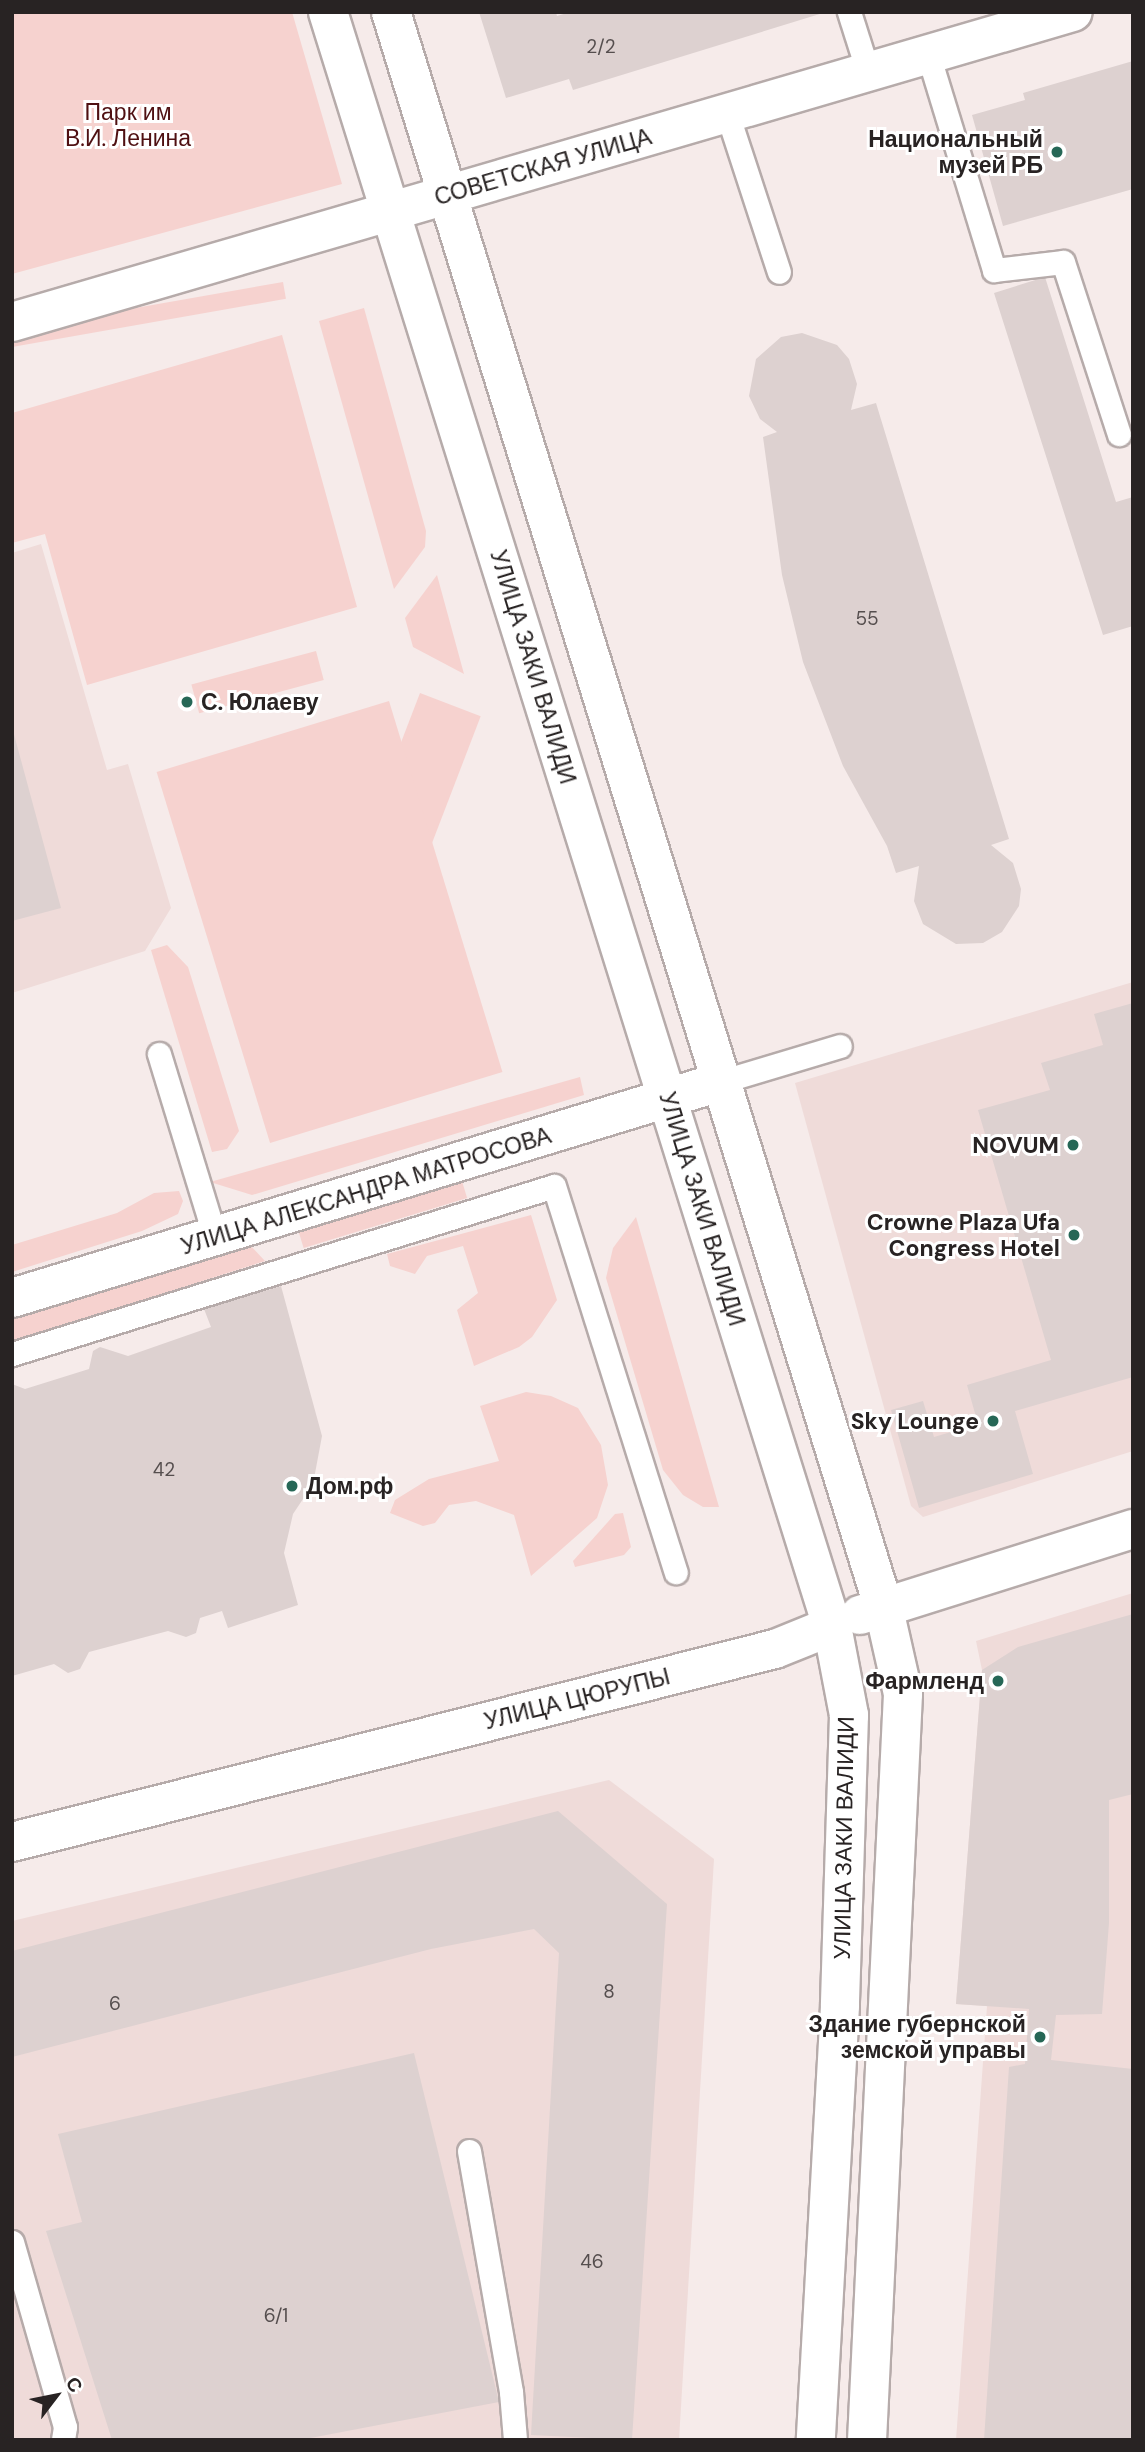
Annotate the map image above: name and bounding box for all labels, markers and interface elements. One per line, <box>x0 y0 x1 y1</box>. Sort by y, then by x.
house number: 2/2 <box>586 36 616 58</box>
park label: Парк им В.И. Ленина <box>65 98 191 152</box>
street label: СОВЕТСКАЯ УЛИЦА <box>431 123 655 211</box>
place label: Национальный музей РБ <box>868 125 1043 179</box>
marker: Национальный музей РБ <box>1049 144 1065 160</box>
street label: УЛИЦА ЗАКИ ВАЛИДИ <box>484 547 582 787</box>
house number: 55 <box>855 608 879 630</box>
place label: С. Юлаеву <box>201 688 319 716</box>
marker: С. Юлаеву <box>179 694 195 710</box>
street label: УЛИЦА ЗАКИ ВАЛИДИ <box>653 1089 751 1329</box>
street label: УЛИЦА АЛЕКСАНДРА МАТРОСОВА <box>178 1121 554 1261</box>
place label: NOVUM <box>972 1131 1059 1159</box>
marker: NOVUM <box>1065 1137 1081 1153</box>
place label: Crowne Plaza Ufa Congress Hotel <box>867 1208 1060 1262</box>
marker: Crowne Plaza Ufa Congress Hotel <box>1066 1227 1082 1243</box>
place label: Sky Lounge <box>851 1407 979 1435</box>
marker: Sky Lounge <box>985 1413 1001 1429</box>
house number: 42 <box>153 1459 175 1481</box>
place label: Дом.рф <box>306 1472 393 1500</box>
marker: Дом.рф <box>284 1478 300 1494</box>
street label: УЛИЦА ЦЮРУПЫ <box>481 1663 673 1735</box>
place label: Фармленд <box>865 1667 984 1695</box>
marker: Фармленд <box>990 1673 1006 1689</box>
street label: УЛИЦА ЗАКИ ВАЛИДИ <box>828 1716 860 1960</box>
house number: 8 <box>603 1981 615 2003</box>
house number: 6 <box>109 1993 121 2015</box>
place label: Здание губернской земской управы <box>808 2010 1026 2064</box>
marker: Здание губернской земской управы <box>1032 2029 1048 2045</box>
house number: 46 <box>580 2251 604 2273</box>
house number: 6/1 <box>264 2305 288 2327</box>
north arrow <box>21 2361 91 2431</box>
text: С <box>60 2372 88 2397</box>

